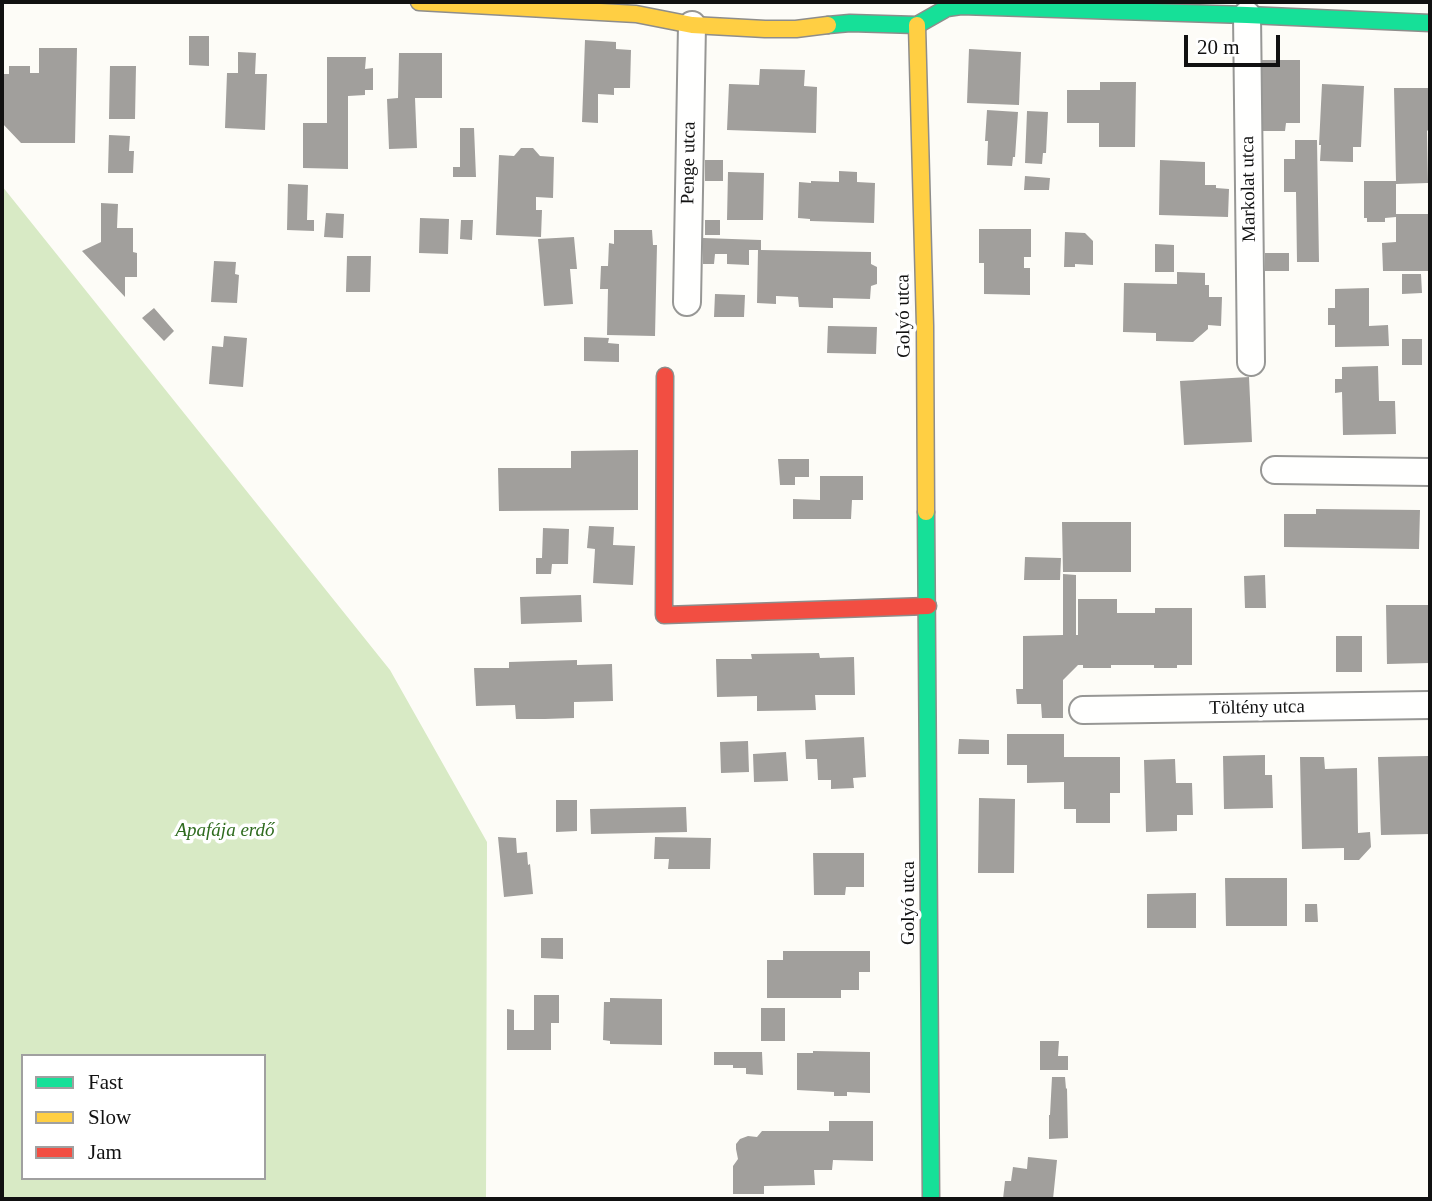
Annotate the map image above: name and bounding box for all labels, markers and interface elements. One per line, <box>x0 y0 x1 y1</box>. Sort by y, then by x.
scale bar <box>1187 21 1283 65</box>
text: 20 m <box>1197 35 1240 59</box>
street label: Penge utca <box>677 121 701 205</box>
street label: Markolat utca <box>1237 136 1261 242</box>
street label: Golyó utca <box>892 274 916 358</box>
street label: Töltény utca <box>1209 696 1305 720</box>
park label: Apafája erdő <box>175 820 275 842</box>
street label: Golyó utca <box>898 861 920 945</box>
legend <box>21 1054 266 1180</box>
text: Fast <box>88 1070 123 1094</box>
text: Slow <box>88 1105 131 1129</box>
text: Jam <box>88 1140 122 1164</box>

